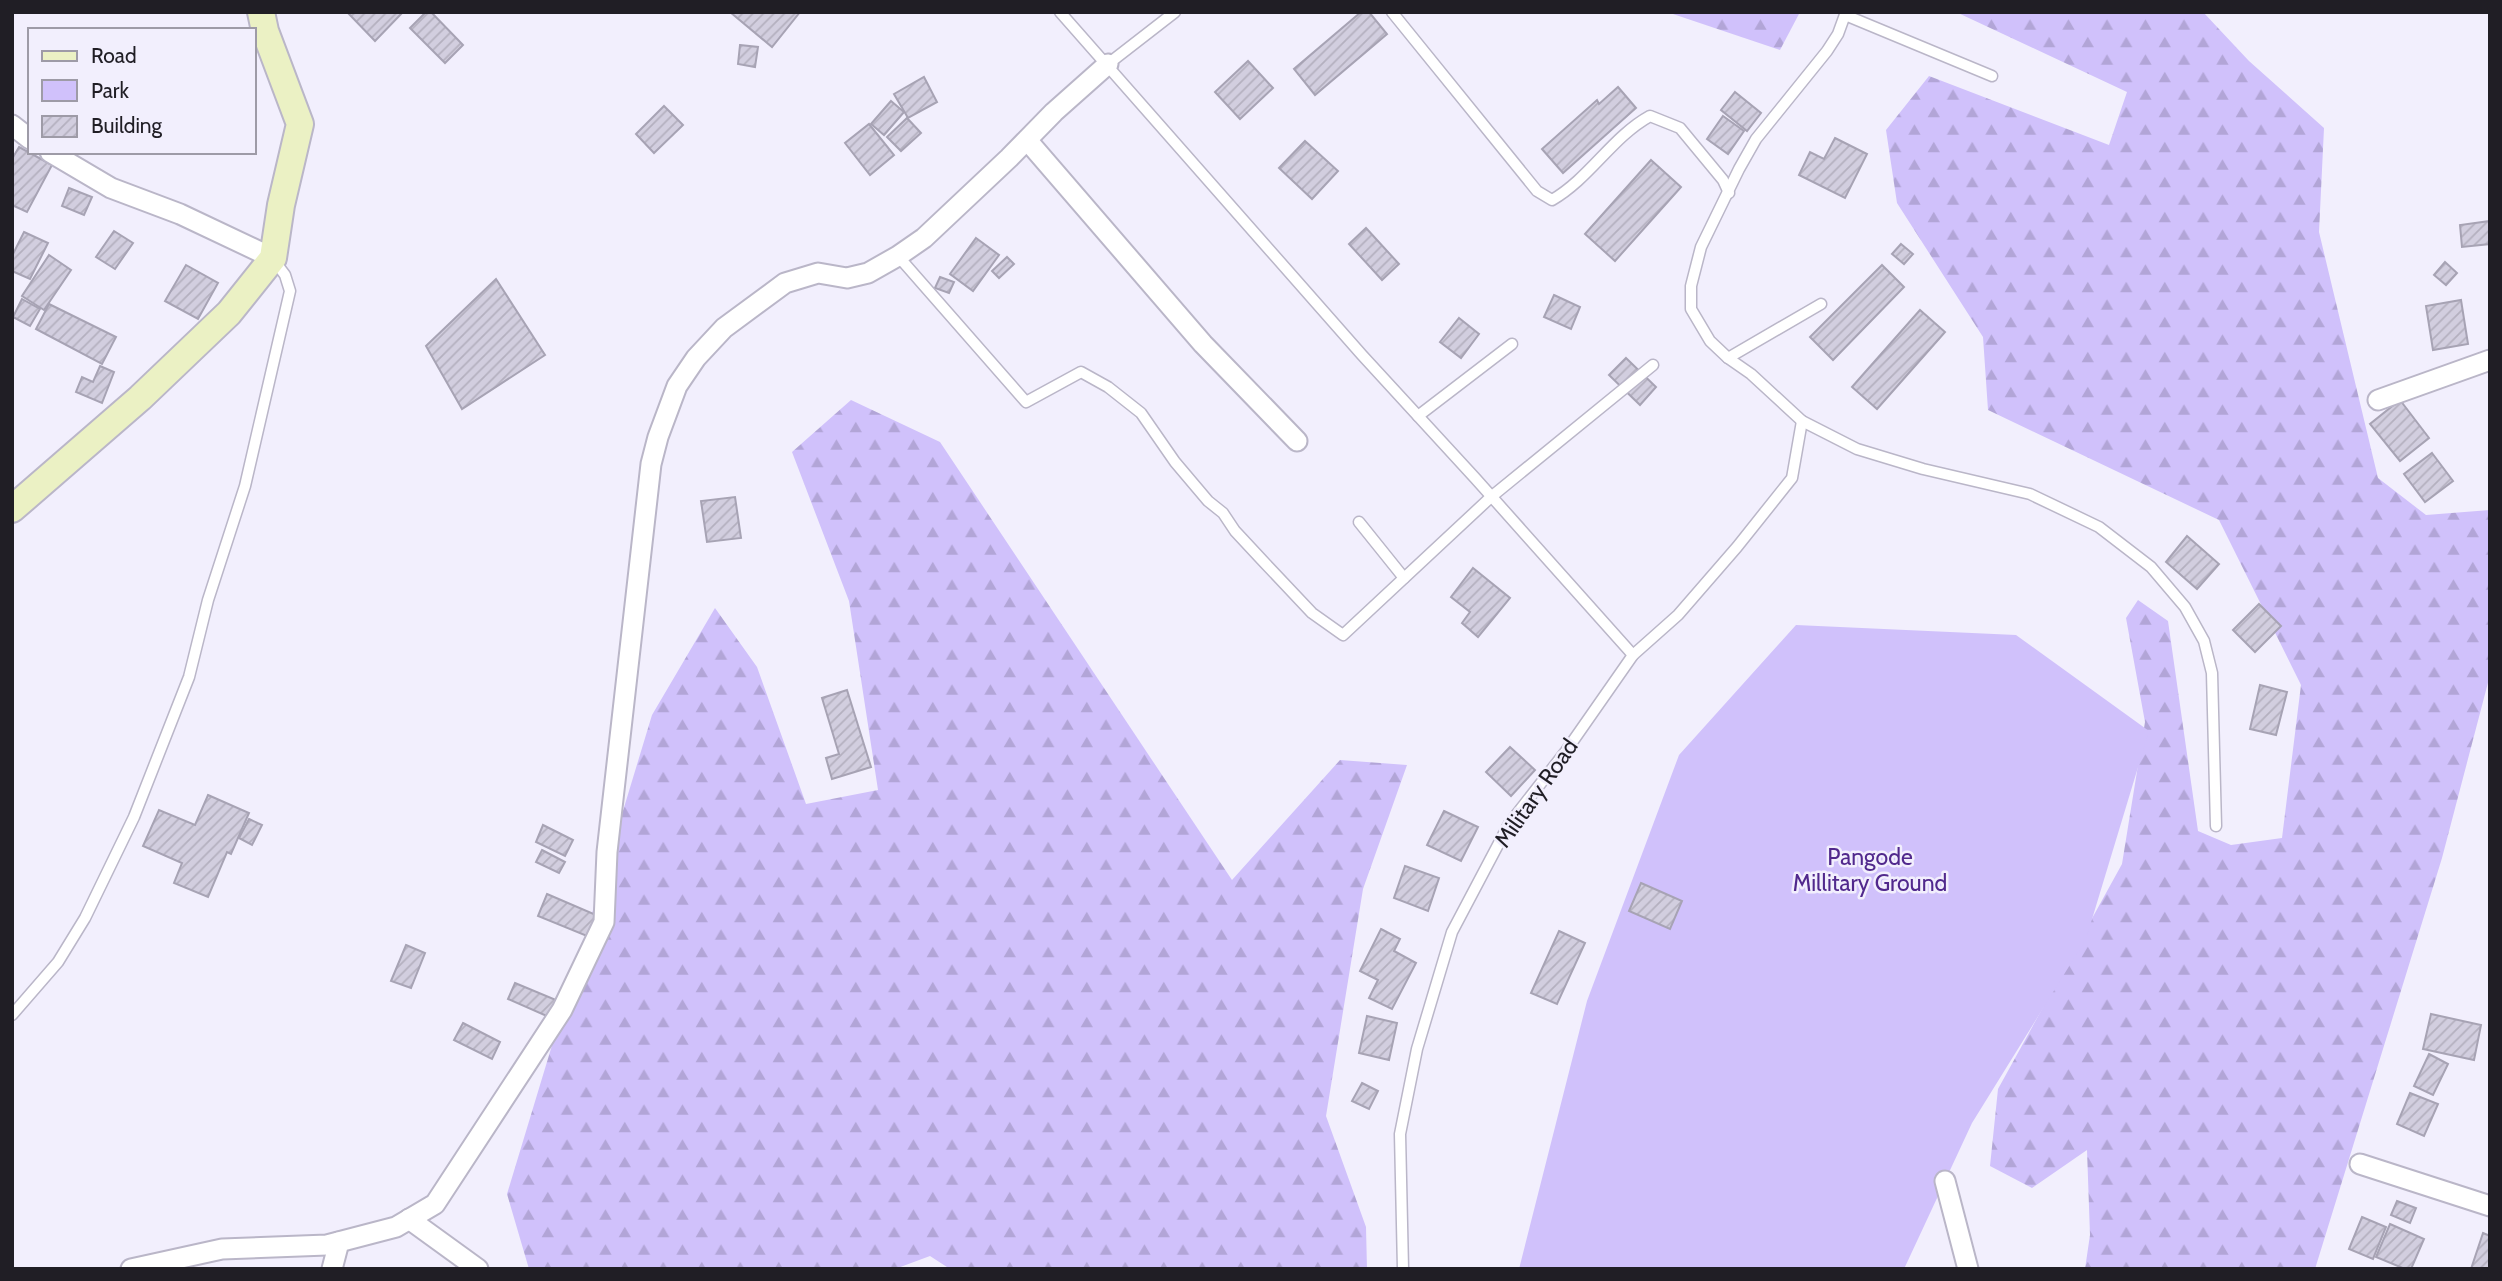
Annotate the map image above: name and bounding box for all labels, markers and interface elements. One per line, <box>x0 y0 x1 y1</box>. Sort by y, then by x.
legend <box>28 28 256 154</box>
text: Road <box>91 43 137 68</box>
text: Park <box>91 78 129 103</box>
text: Building <box>91 113 163 138</box>
street label: Military Road <box>1488 733 1584 853</box>
park label: Pangode Millitary Ground <box>1793 843 1947 897</box>

